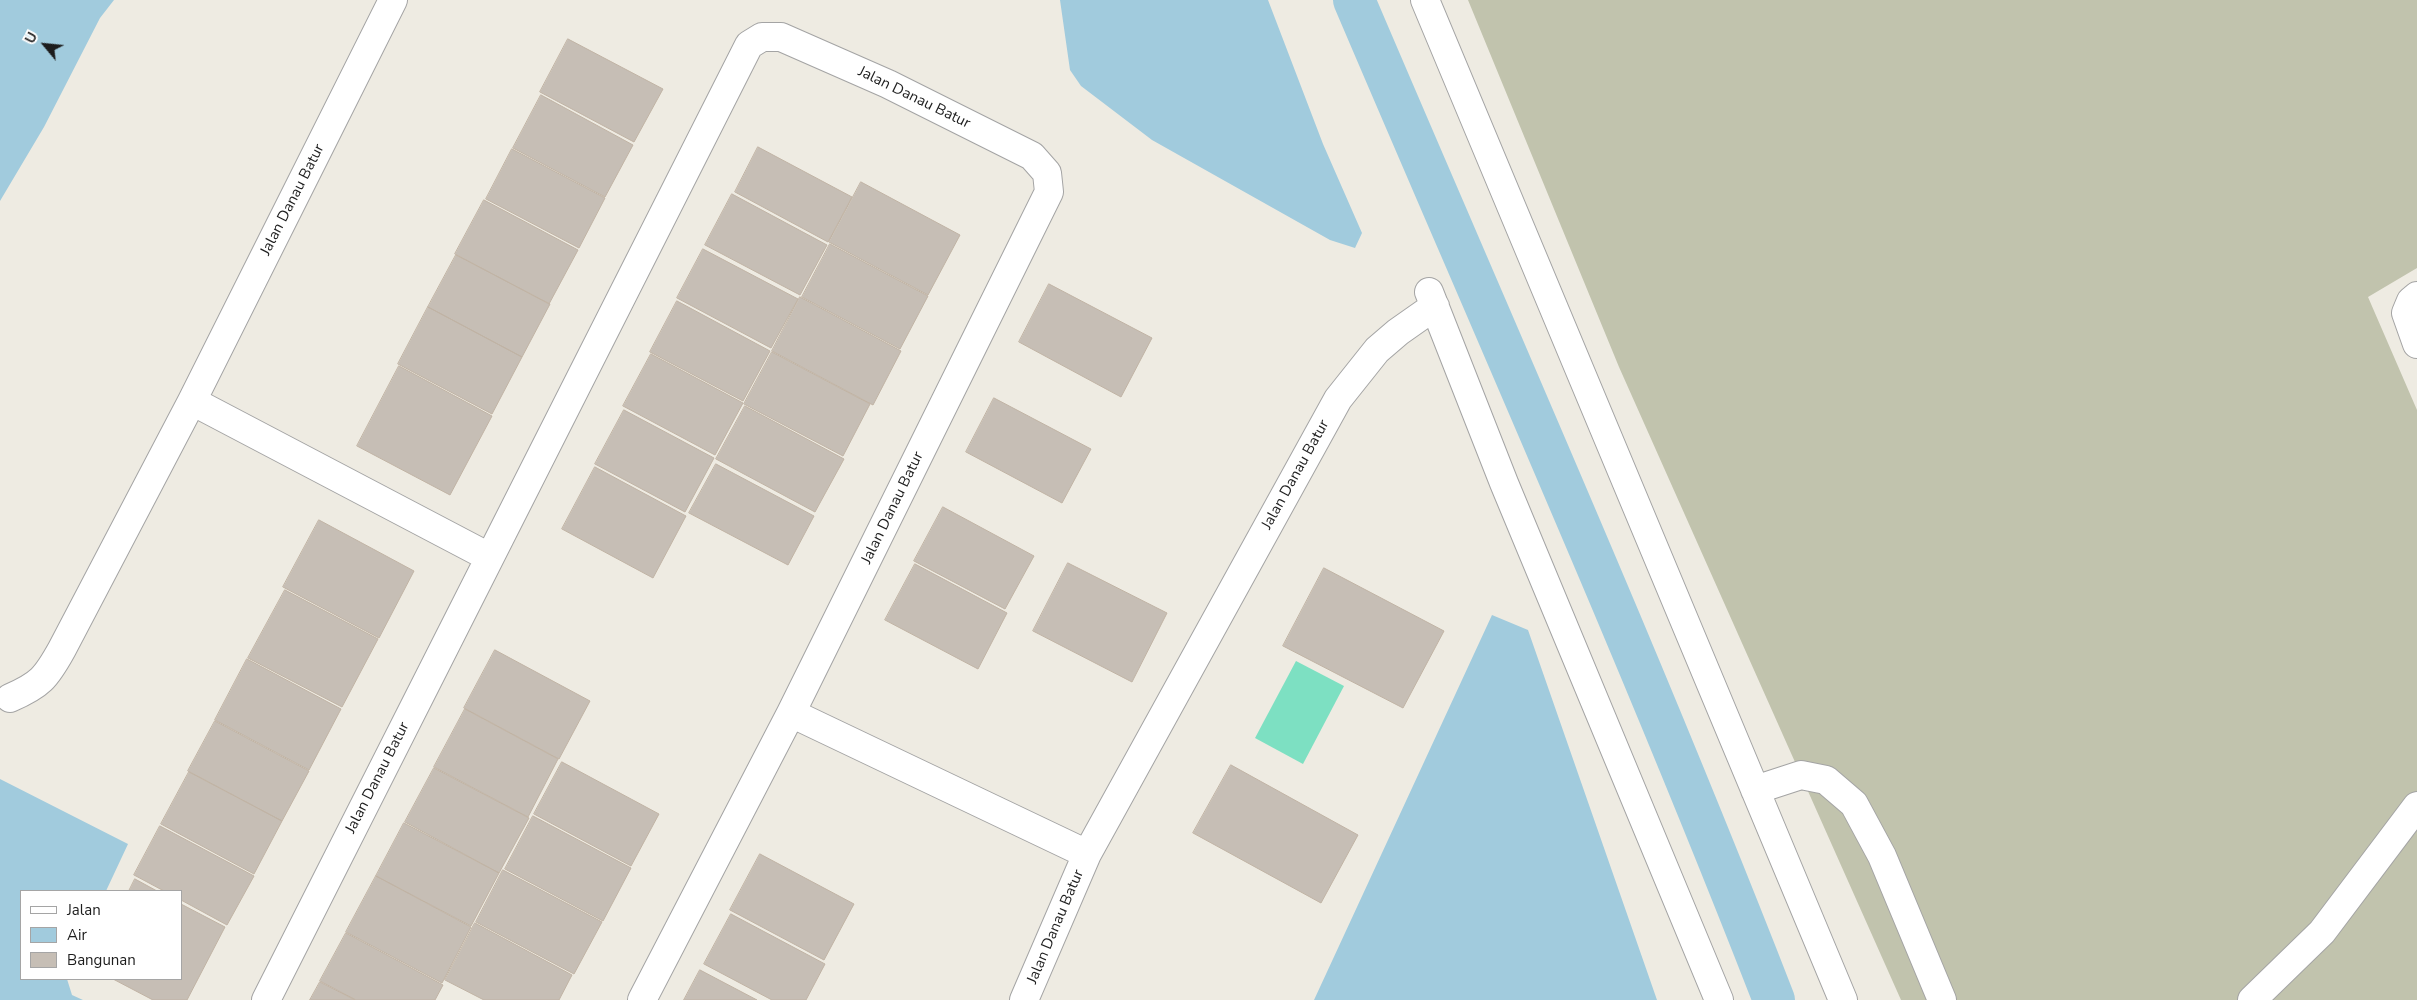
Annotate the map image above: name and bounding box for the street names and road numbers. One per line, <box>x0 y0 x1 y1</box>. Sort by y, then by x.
street label: Jalan Danau Batur <box>855 63 973 133</box>
street label: Jalan Danau Batur <box>257 141 329 259</box>
street label: Jalan Danau Batur <box>1258 417 1334 533</box>
street label: Jalan Danau Batur <box>858 449 928 567</box>
street label: Jalan Danau Batur <box>342 719 414 837</box>
street label: Jalan Danau Batur <box>1024 867 1088 987</box>

